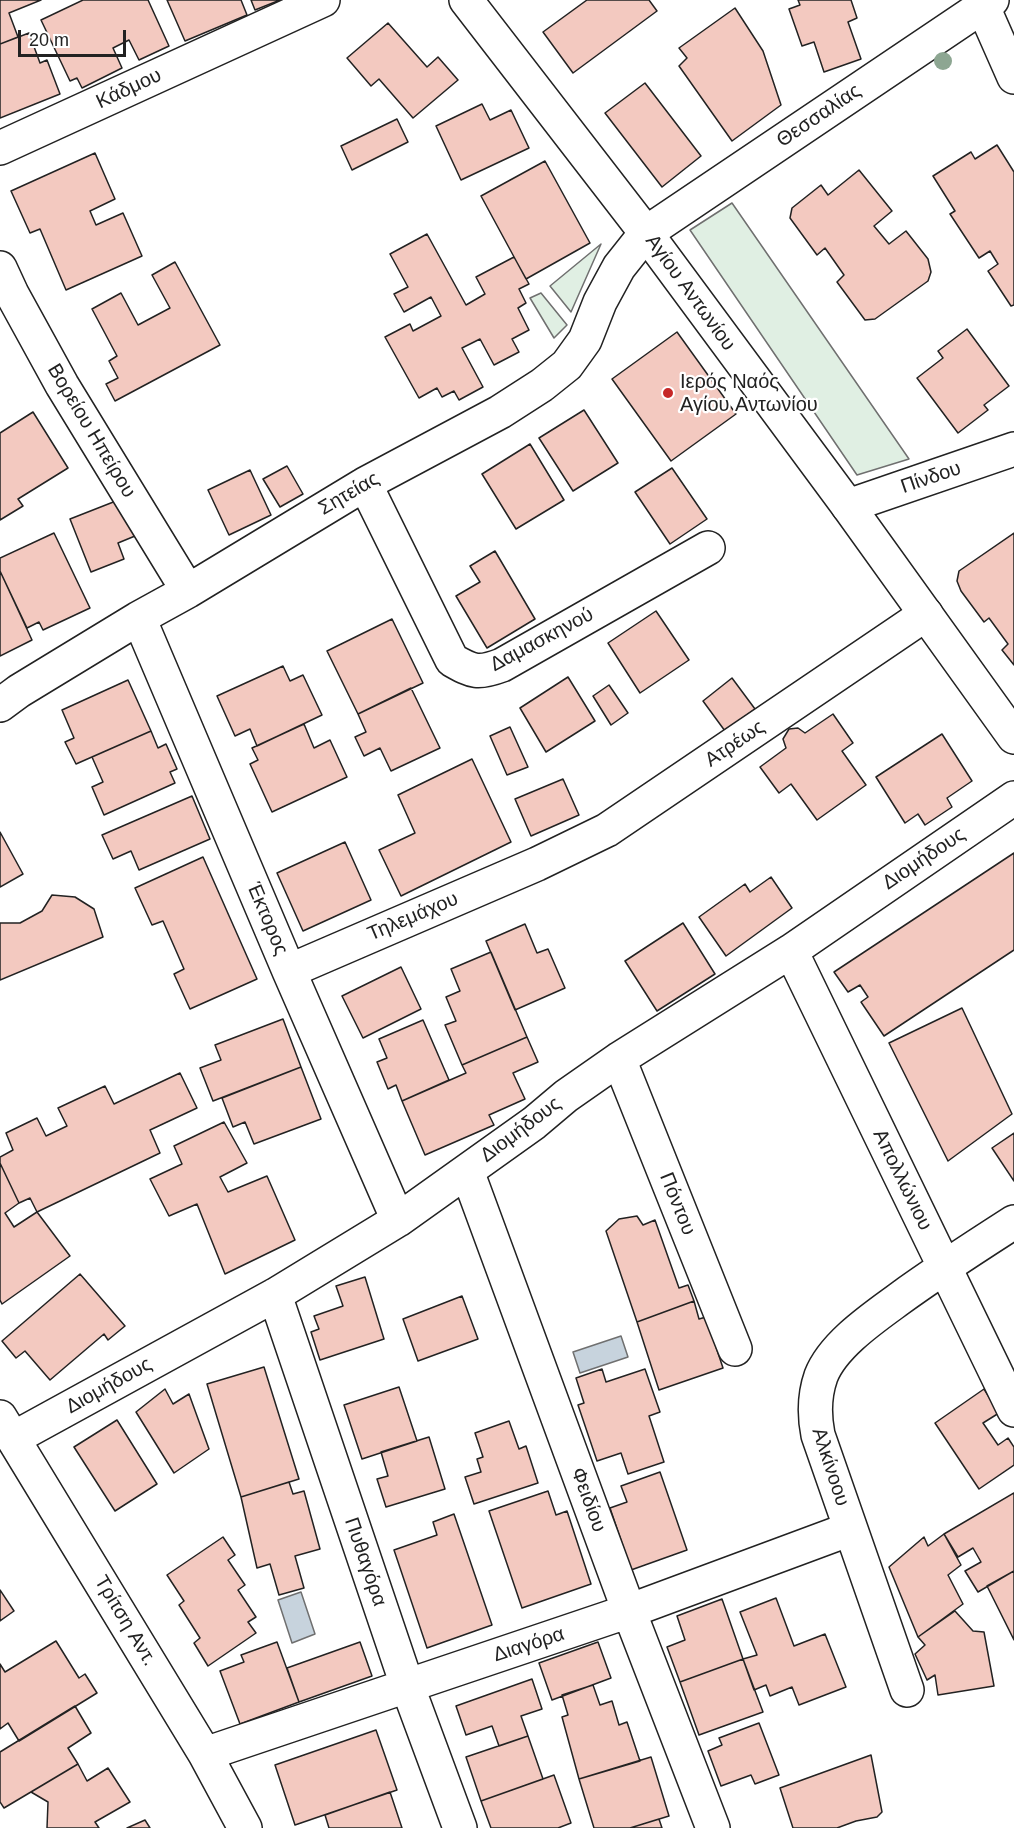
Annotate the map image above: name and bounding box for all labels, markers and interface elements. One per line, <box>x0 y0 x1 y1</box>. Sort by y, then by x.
scale bar <box>21 18 129 56</box>
text: 20 m <box>29 30 69 50</box>
street label: Κάδμου <box>92 63 166 115</box>
street label: Θεσσαλίας <box>772 79 866 153</box>
street label: Αγίου Αντωνίου <box>640 230 740 356</box>
street label: Βορείου Ηπείρου <box>42 360 140 502</box>
place label: Ιερός Ναός Αγίου Αντωνίου <box>680 370 818 417</box>
marker: Ιερός Ναός Αγίου Αντωνίου <box>661 386 675 400</box>
street label: Πίνδου <box>898 457 964 499</box>
street label: Σητείας <box>314 467 384 521</box>
street label: Δαμασκηνού <box>486 603 598 677</box>
street label: Ατρέως <box>701 715 769 773</box>
street label: Διομήδους <box>878 823 970 895</box>
street label: Έκτορος <box>241 879 293 959</box>
street label: Τηλεμάχου <box>364 887 462 947</box>
street label: Διομήδους <box>476 1092 566 1168</box>
street label: Απολλώνιου <box>867 1126 937 1234</box>
street label: Πόντου <box>654 1169 700 1239</box>
street label: Διομήδους <box>62 1353 156 1419</box>
street label: Αλκίνοου <box>806 1425 854 1509</box>
street label: Φειδίου <box>565 1464 611 1536</box>
street label: Πυθαγόρα <box>339 1515 391 1609</box>
street label: Τρίτση Αντ. <box>89 1571 161 1671</box>
street label: Διαγόρα <box>490 1622 568 1668</box>

